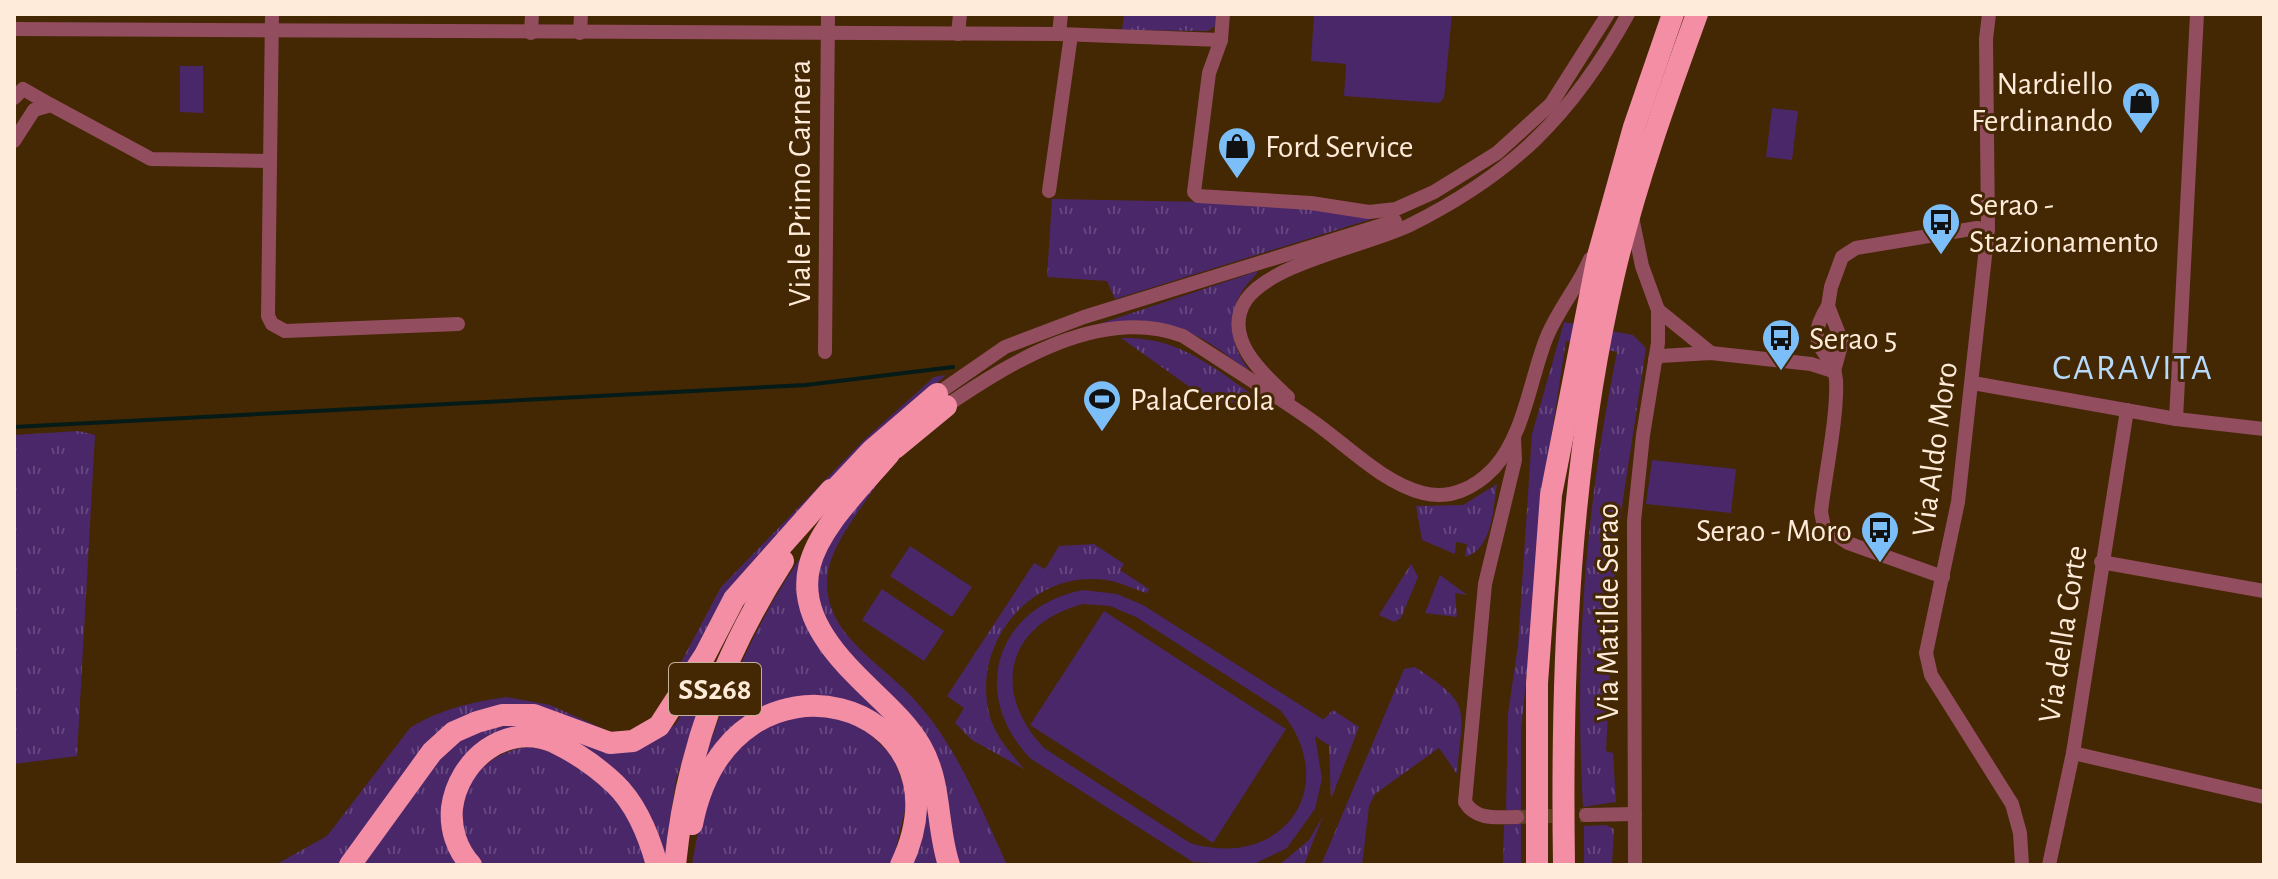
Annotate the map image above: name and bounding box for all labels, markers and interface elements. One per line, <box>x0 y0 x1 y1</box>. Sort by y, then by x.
street label: Viale Primo Carnera <box>784 60 816 306</box>
place label: Nardiello Ferdinando <box>1971 68 2113 137</box>
shop icon: Nardiello Ferdinando <box>2120 80 2162 135</box>
shop icon: Ford Service <box>1216 125 1258 180</box>
place label: Ford Service <box>1265 131 1414 163</box>
place label: Serao - Stazionamento <box>1969 189 2159 258</box>
bus stop icon: Serao - Stazionamento <box>1920 201 1962 256</box>
bus stop icon: Serao 5 <box>1760 317 1802 372</box>
place label: Serao 5 <box>1809 323 1897 355</box>
district label: CARAVITA <box>2052 350 2214 386</box>
street label: Via Aldo Moro <box>1907 360 1963 538</box>
sports icon: PalaCercola <box>1081 378 1123 433</box>
place label: PalaCercola <box>1130 384 1275 416</box>
street label: Via Matilde Serao <box>1592 503 1624 721</box>
bus stop icon: Serao - Moro <box>1859 509 1901 564</box>
place label: Serao - Moro <box>1696 515 1852 547</box>
street label: Via della Corte <box>2033 543 2093 725</box>
road number: SS268 <box>669 663 761 715</box>

